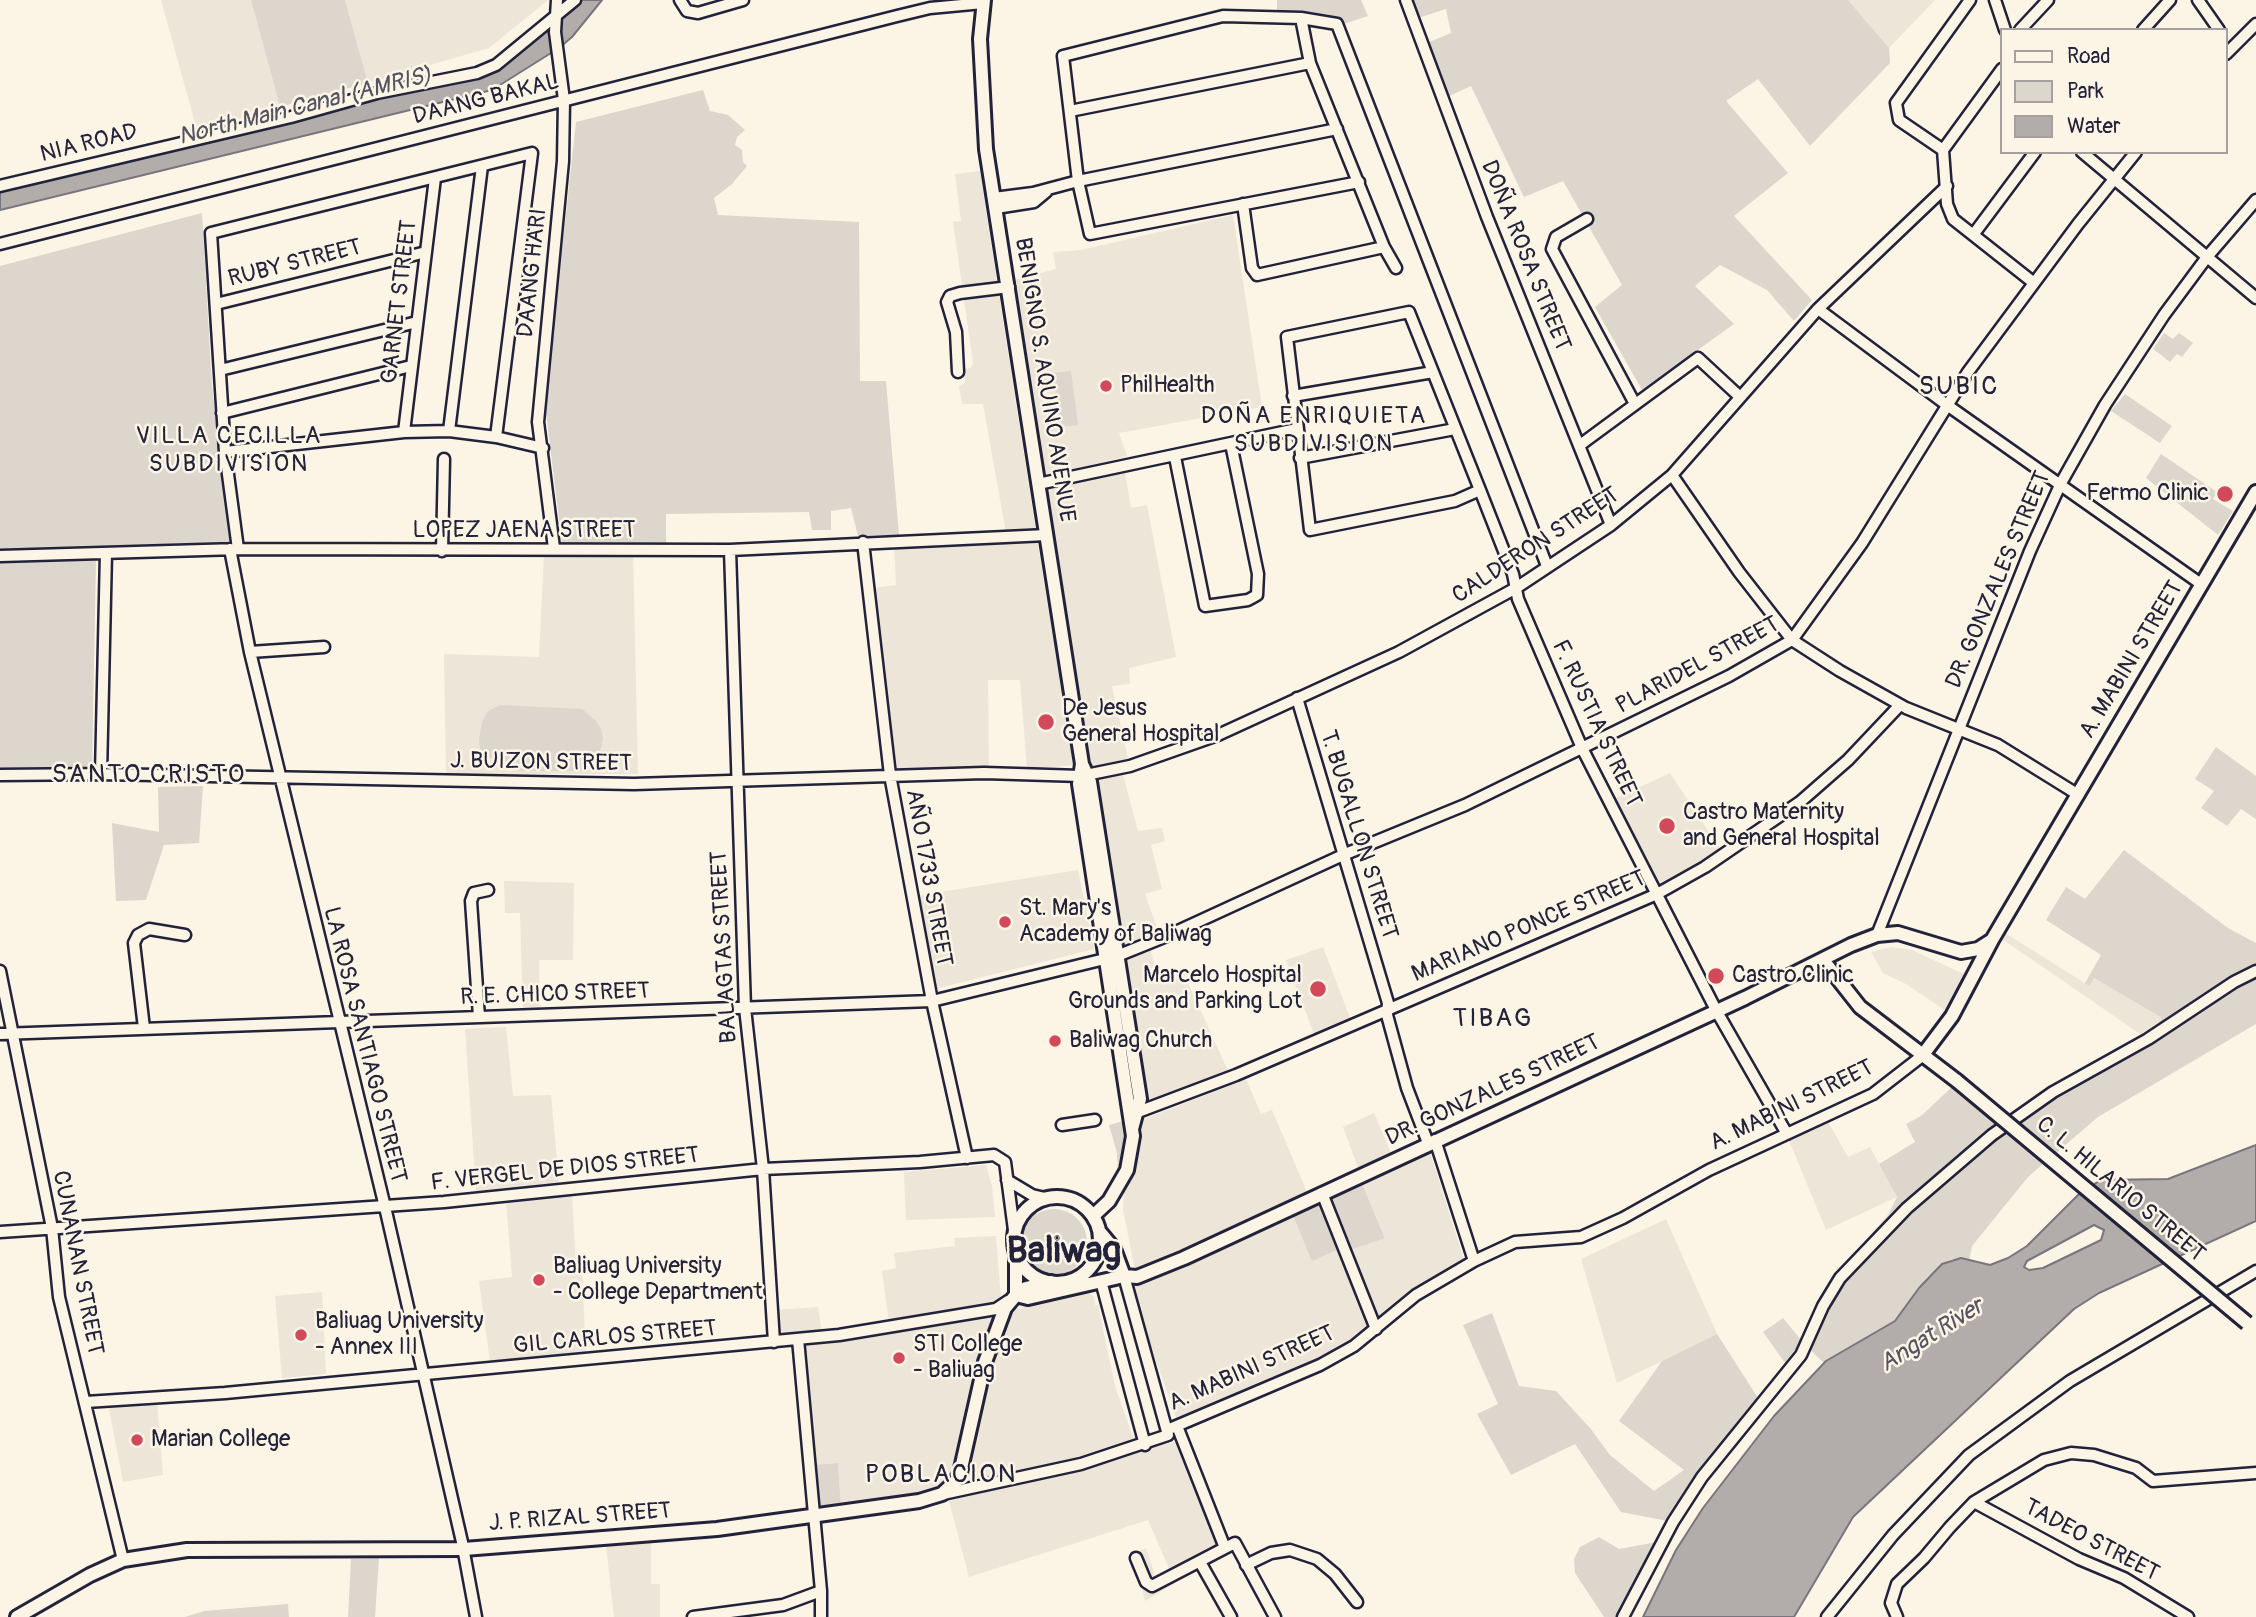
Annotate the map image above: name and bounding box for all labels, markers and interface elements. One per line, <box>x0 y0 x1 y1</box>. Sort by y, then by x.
legend <box>2000 28 2228 154</box>
text: Road <box>2067 43 2111 70</box>
water label: North Main Canal (AMRIS) <box>176 62 434 152</box>
street label: DAANG BAKAL <box>410 68 562 132</box>
text: Park <box>2067 78 2104 105</box>
text: Water <box>2067 113 2120 140</box>
street label: NIA ROAD <box>38 119 140 169</box>
street label: DOÑA ROSA STREET <box>1474 157 1576 355</box>
street label: DAANG HARI <box>513 207 553 339</box>
street label: GARNET STREET <box>376 218 424 386</box>
street label: RUBY STREET <box>226 234 364 294</box>
street label: BENIGNO S. AQUINO AVENUE <box>1008 236 1080 524</box>
district label: SUBIC <box>1919 371 1999 403</box>
place label: PhilHealth <box>1120 372 1214 400</box>
marker: PhilHealth <box>1098 378 1114 394</box>
district label: DOÑA ENRIQUIETA SUBDIVISION <box>1203 403 1425 459</box>
district label: VILLA CECILLA SUBDIVISION <box>137 423 321 479</box>
street label: DR. GONZALES STREET <box>1941 467 2057 693</box>
place label: Fermo Clinic <box>2086 480 2209 508</box>
street label: CALDERON STREET <box>1448 482 1624 610</box>
marker: Fermo Clinic <box>2215 484 2235 504</box>
street label: LOPEZ JAENA STREET <box>413 517 635 545</box>
street label: A. MABINI STREET <box>2074 576 2190 744</box>
street label: PLARIDEL STREET <box>1612 611 1784 721</box>
street label: F. RUSTIA STREET <box>1545 636 1647 812</box>
place label: De Jesus General Hospital <box>1062 695 1219 749</box>
marker: De Jesus General Hospital <box>1036 712 1056 732</box>
street label: T. BUGALLON STREET <box>1313 727 1403 943</box>
street label: J. BUIZON STREET <box>450 748 632 778</box>
district label: SANTO CRISTO <box>53 759 245 791</box>
street label: AÑO 1733 STREET <box>899 787 957 969</box>
place label: Castro Maternity and General Hospital <box>1683 799 1880 853</box>
marker: Castro Maternity and General Hospital <box>1657 816 1677 836</box>
street label: BALAGTAS STREET <box>706 850 744 1044</box>
street label: MARIANO PONCE STREET <box>1408 865 1650 989</box>
place label: St. Mary's Academy of Baliwag <box>1019 895 1212 949</box>
street label: LA ROSA SANTIAGO STREET <box>316 904 412 1186</box>
marker: St. Mary's Academy of Baliwag <box>997 914 1013 930</box>
place label: Marcelo Hospital Grounds and Parking Lot <box>1068 962 1302 1016</box>
place label: Castro Clinic <box>1732 962 1854 990</box>
marker: Castro Clinic <box>1706 966 1726 986</box>
street label: R. E. CHICO STREET <box>460 978 650 1012</box>
marker: Marcelo Hospital Grounds and Parking Lot <box>1308 979 1328 999</box>
district label: TIBAG <box>1453 1003 1533 1035</box>
place label: Baliwag Church <box>1069 1027 1212 1055</box>
street label: DR. GONZALES STREET <box>1381 1029 1605 1153</box>
marker: Baliwag Church <box>1047 1033 1063 1049</box>
street label: A. MABINI STREET <box>1706 1054 1878 1158</box>
street label: C. L. HILARIO STREET <box>2030 1111 2210 1269</box>
street label: F. VERGEL DE DIOS STREET <box>430 1142 700 1198</box>
street label: CUNANAN STREET <box>46 1169 108 1357</box>
district label: Baliwag <box>1007 1231 1121 1275</box>
place label: Baliuag University - College Department <box>553 1253 763 1307</box>
marker: Baliuag University - College Department <box>531 1272 547 1288</box>
water label: Angat River <box>1875 1293 1989 1379</box>
place label: Baliuag University - Annex III <box>315 1308 483 1362</box>
street label: GIL CARLOS STREET <box>512 1315 718 1361</box>
street label: A. MABINI STREET <box>1165 1320 1339 1418</box>
marker: Baliuag University - Annex III <box>293 1327 309 1343</box>
place label: STI College - Baliuag <box>913 1331 1022 1385</box>
marker: STI College - Baliuag <box>891 1350 907 1366</box>
place label: Marian College <box>151 1426 290 1454</box>
marker: Marian College <box>129 1432 145 1448</box>
district label: POBLACION <box>866 1459 1016 1491</box>
street label: TADEO STREET <box>2019 1494 2163 1588</box>
street label: J. P. RIZAL STREET <box>488 1498 672 1538</box>

